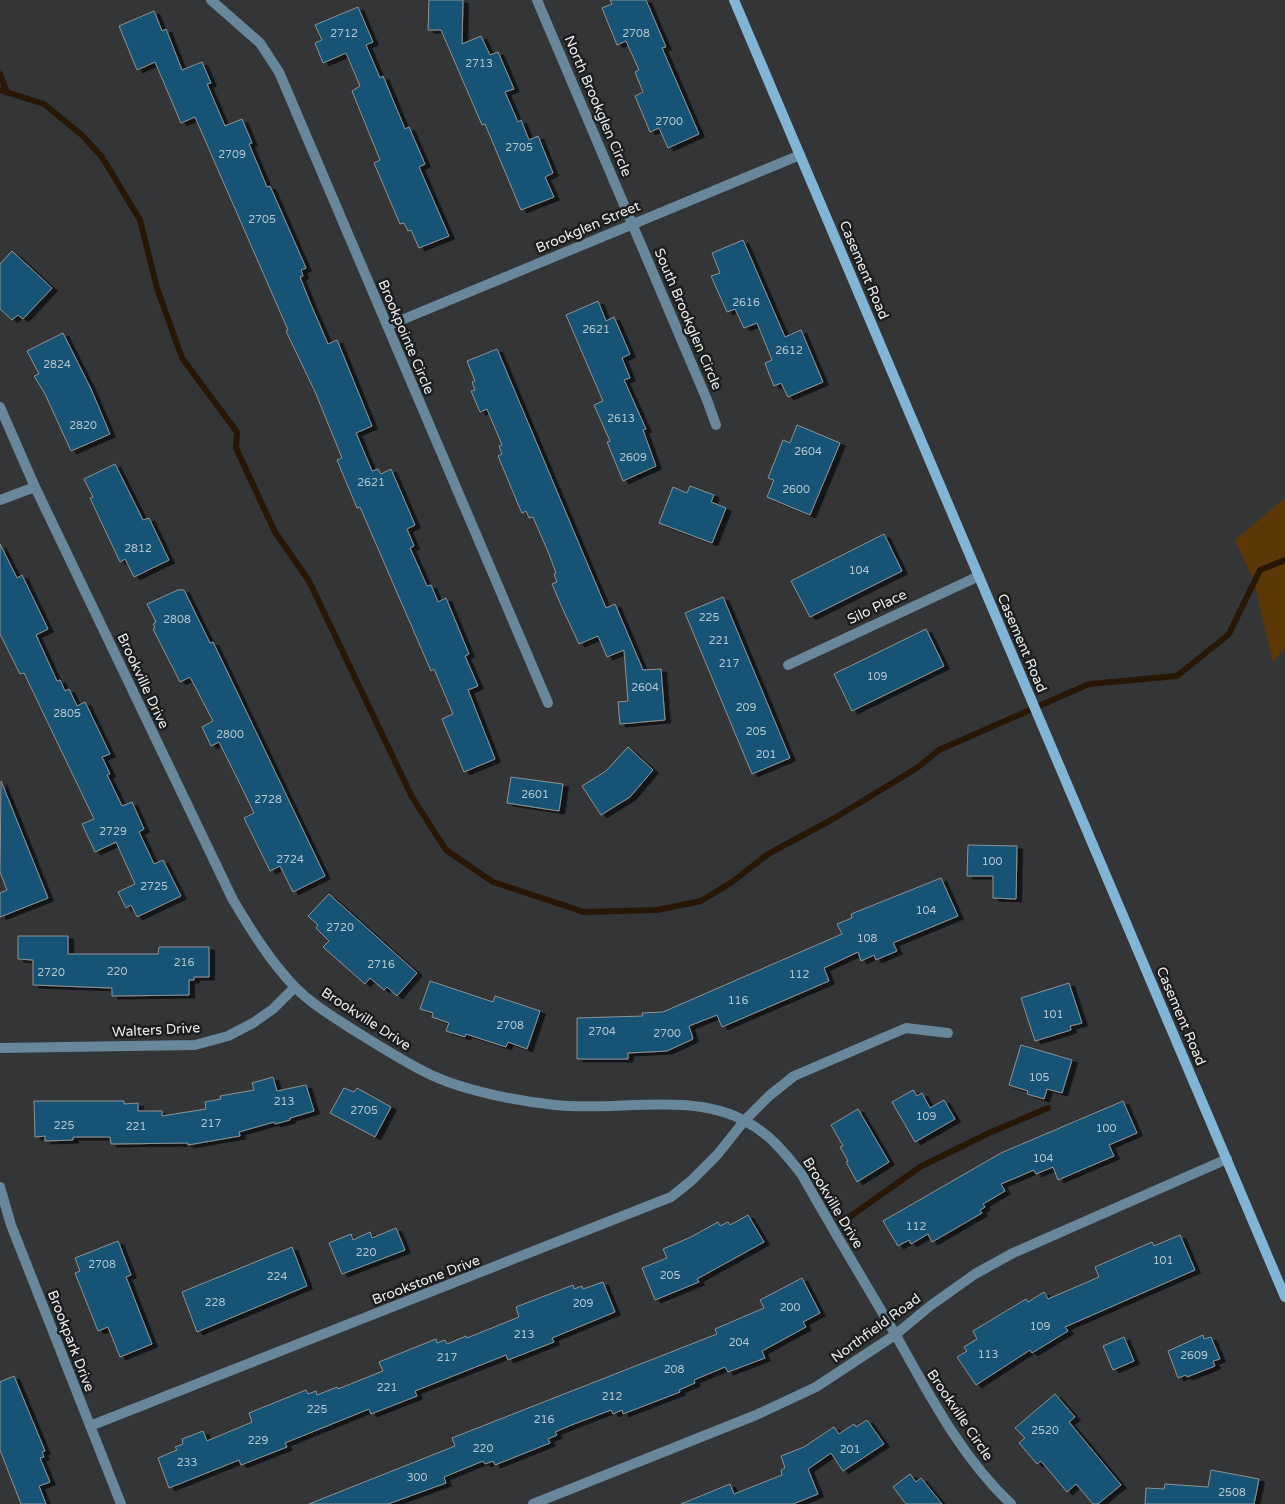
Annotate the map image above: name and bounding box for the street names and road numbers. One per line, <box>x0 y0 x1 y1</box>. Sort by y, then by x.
street label: North Brookglen Circle <box>561 33 635 179</box>
street label: Brookglen Street <box>533 197 643 257</box>
street label: Casement Road <box>836 218 892 322</box>
street label: South Brookglen Circle <box>650 246 726 392</box>
street label: Brookpointe Circle <box>374 277 438 397</box>
street label: Silo Place <box>845 586 909 628</box>
street label: Casement Road <box>994 591 1050 695</box>
street label: Brookville Drive <box>113 631 173 731</box>
street label: Casement Road <box>1153 964 1209 1068</box>
street label: Brookville Drive <box>318 984 414 1054</box>
street label: Walters Drive <box>111 1019 201 1041</box>
street label: Brookville Drive <box>799 1154 867 1252</box>
street label: Brookstone Drive <box>370 1252 482 1308</box>
street label: Brookpark Drive <box>44 1288 98 1394</box>
street label: Northfield Road <box>828 1290 924 1366</box>
street label: Brookville Circle <box>923 1366 997 1464</box>

